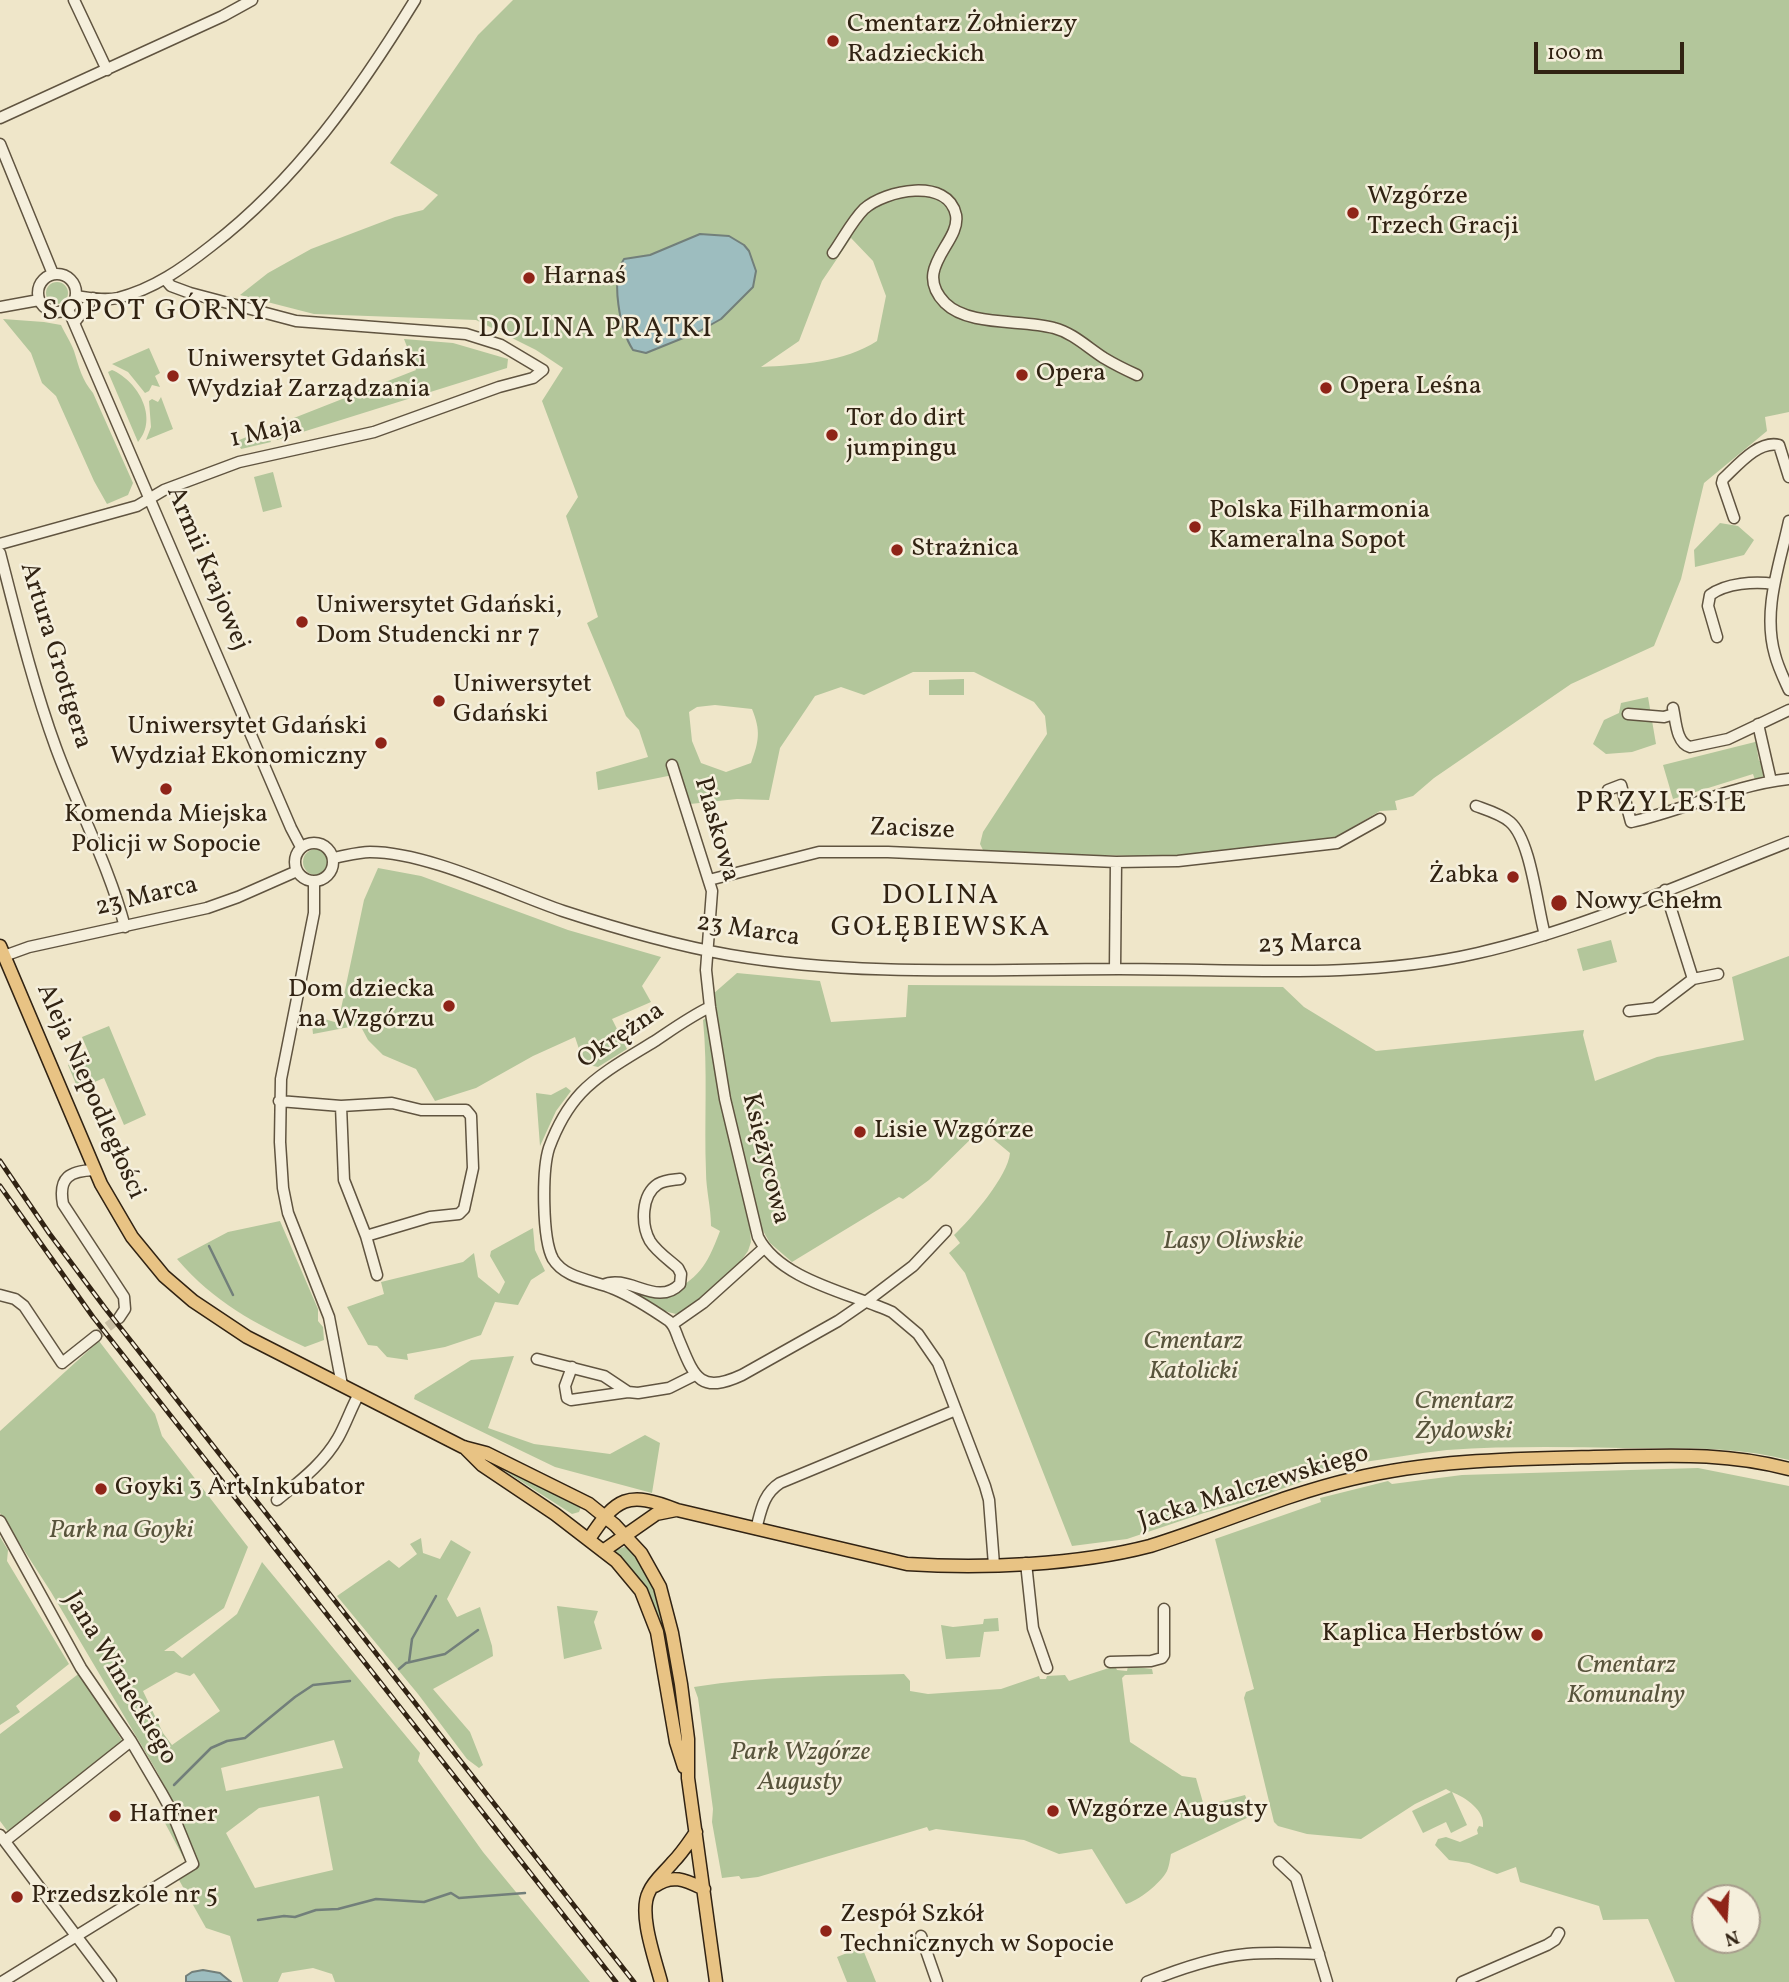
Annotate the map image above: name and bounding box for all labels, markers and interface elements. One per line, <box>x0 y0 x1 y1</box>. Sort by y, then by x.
place label: Cmentarz Żołnierzy Radzieckich <box>847 10 1077 72</box>
scale bar <box>1537 28 1688 72</box>
marker: Cmentarz Żołnierzy Radzieckich <box>825 33 841 49</box>
text: 100 m <box>1547 39 1604 68</box>
place label: Wzgórze Trzech Gracji <box>1367 182 1519 244</box>
marker: Wzgórze Trzech Gracji <box>1345 205 1361 221</box>
place label: Harnaś <box>543 262 626 294</box>
marker: Harnaś <box>521 270 537 286</box>
district label: SOPOT GÓRNY <box>43 295 269 331</box>
district label: DOLINA PRĄTKI <box>480 314 712 348</box>
place label: Uniwersytet Gdański Wydział Zarządzania <box>187 345 430 406</box>
place label: Opera <box>1036 359 1106 391</box>
marker: Opera <box>1014 367 1030 383</box>
marker: Uniwersytet Gdański Wydział Zarządzania <box>165 368 181 384</box>
place label: Opera Leśna <box>1340 372 1482 404</box>
marker: Opera Leśna <box>1318 380 1334 396</box>
place label: Tor do dirt jumpingu <box>846 404 966 466</box>
street label: 1 Maja <box>227 411 305 457</box>
marker: Tor do dirt jumpingu <box>824 427 840 443</box>
street label: Armii Krajowej <box>157 482 255 656</box>
place label: Polska Filharmonia Kameralna Sopot <box>1209 496 1430 558</box>
marker: Polska Filharmonia Kameralna Sopot <box>1187 519 1203 535</box>
place label: Strażnica <box>911 534 1019 566</box>
marker: Strażnica <box>889 542 905 558</box>
street label: Artura Grottgera <box>11 559 97 753</box>
place label: Uniwersytet Gdański, Dom Studencki nr 7 <box>316 591 562 652</box>
marker: Uniwersytet Gdański, Dom Studencki nr 7 <box>294 614 310 630</box>
place label: Uniwersytet Gdański <box>453 670 592 732</box>
marker: Uniwersytet Gdański <box>431 693 447 709</box>
place label: Uniwersytet Gdański Wydział Ekonomiczny <box>110 712 367 774</box>
marker: Uniwersytet Gdański Wydział Ekonomiczny <box>373 735 389 751</box>
street label: Piaskowa <box>685 774 745 886</box>
marker: Komenda Miejska Policji w Sopocie <box>158 781 174 797</box>
district label: PRZYLESIE <box>1577 787 1747 823</box>
place label: Komenda Miejska Policji w Sopocie <box>64 800 268 862</box>
street label: Zacisze <box>869 814 955 848</box>
place label: Żabka <box>1429 861 1499 893</box>
marker: Żabka <box>1505 869 1521 885</box>
street label: 23 Marca <box>93 871 201 925</box>
district label: DOLINA GOŁĘBIEWSKA <box>832 881 1050 947</box>
place label: Nowy Chełm <box>1575 887 1723 919</box>
marker: Nowy Chełm <box>1549 893 1569 913</box>
street label: 23 Marca <box>694 908 802 956</box>
street label: 23 Marca <box>1258 929 1362 963</box>
place label: Dom dziecka na Wzgórzu <box>288 975 435 1036</box>
street label: Aleja Niepodległości <box>28 980 150 1204</box>
street label: Okrężna <box>573 997 671 1077</box>
marker: Dom dziecka na Wzgórzu <box>441 998 457 1014</box>
street label: Księżycowa <box>733 1090 795 1228</box>
place label: Lisie Wzgórze <box>874 1116 1034 1148</box>
marker: Lisie Wzgórze <box>852 1124 868 1140</box>
park label: Lasy Oliwskie <box>1163 1227 1303 1259</box>
park label: Cmentarz Katolicki <box>1143 1327 1243 1388</box>
park label: Cmentarz Żydowski <box>1414 1387 1514 1448</box>
street label: Jacka Malczewskiego <box>1135 1439 1373 1539</box>
place label: Goyki 3 Art Inkubator <box>115 1473 365 1505</box>
marker: Goyki 3 Art Inkubator <box>93 1481 109 1497</box>
park label: Park na Goyki <box>49 1516 193 1548</box>
street label: Jana Winieckiego <box>55 1587 183 1771</box>
place label: Kaplica Herbstów <box>1322 1619 1523 1651</box>
marker: Kaplica Herbstów <box>1529 1627 1545 1643</box>
park label: Cmentarz Komunalny <box>1567 1651 1685 1712</box>
park label: Park Wzgórze Augusty <box>730 1738 870 1800</box>
place label: Wzgórze Augusty <box>1067 1795 1268 1827</box>
place label: Haffner <box>129 1800 218 1832</box>
marker: Wzgórze Augusty <box>1045 1803 1061 1819</box>
marker: Haffner <box>107 1808 123 1824</box>
place label: Przedszkole nr 5 <box>31 1881 218 1913</box>
north arrow <box>1691 1884 1761 1954</box>
marker: Przedszkole nr 5 <box>9 1889 25 1905</box>
place label: Zespół Szkół Technicznych w Sopocie <box>840 1900 1114 1962</box>
marker: Zespół Szkół Technicznych w Sopocie <box>818 1923 834 1939</box>
text: N <box>1721 1923 1742 1952</box>

